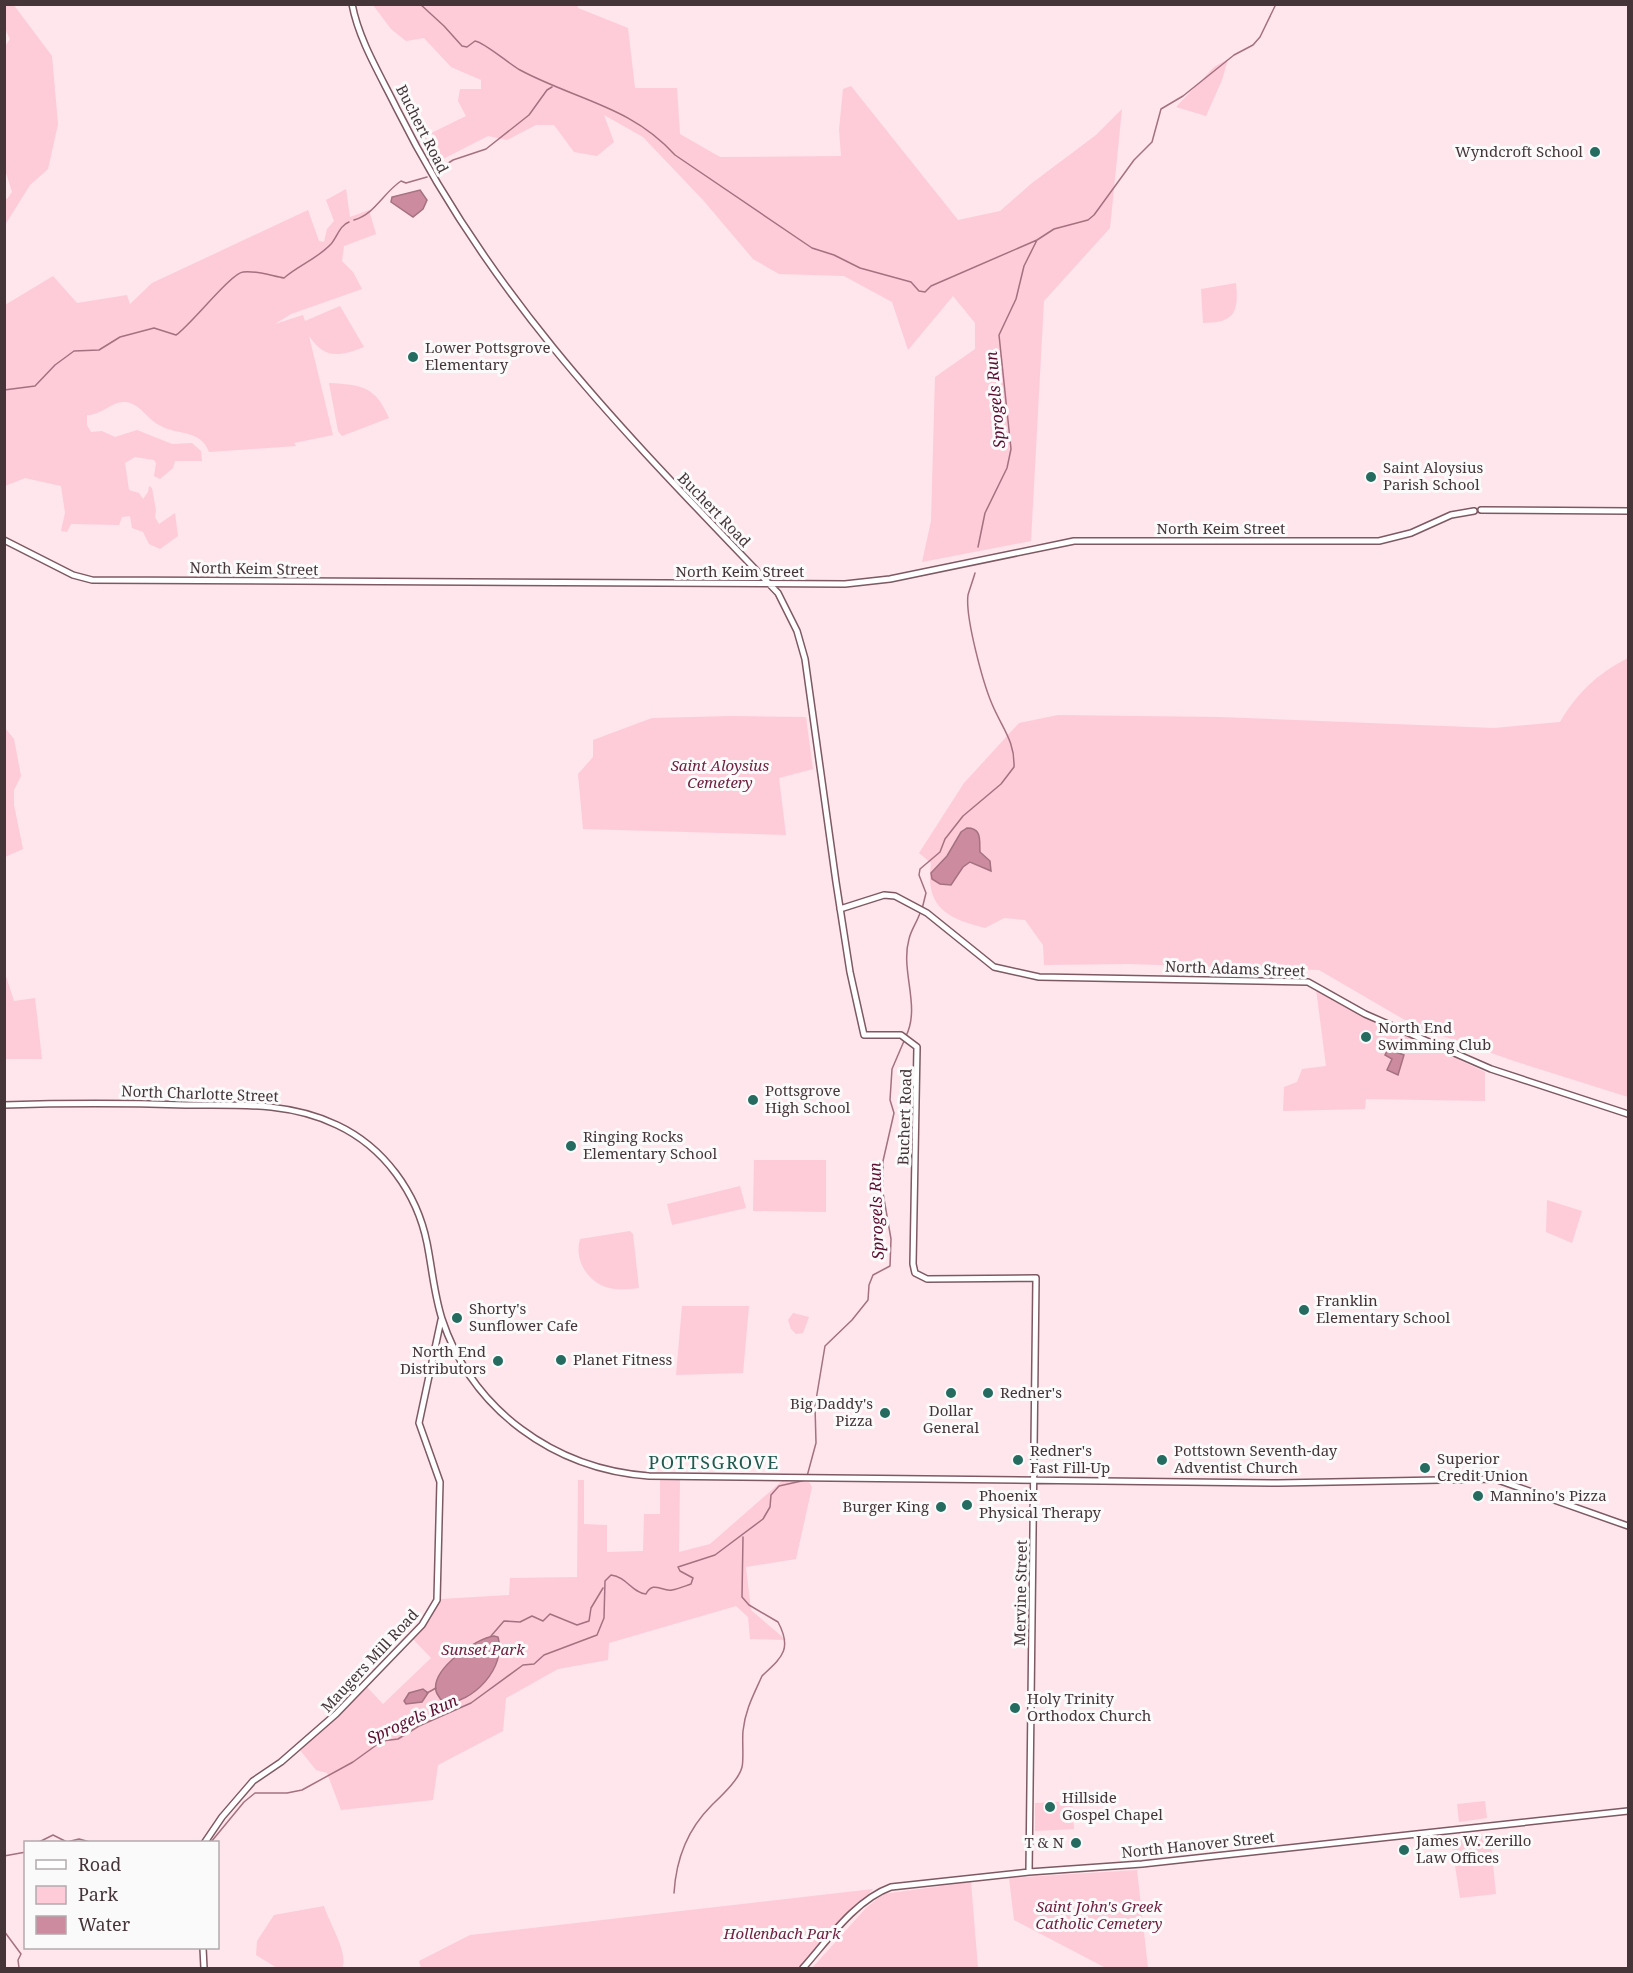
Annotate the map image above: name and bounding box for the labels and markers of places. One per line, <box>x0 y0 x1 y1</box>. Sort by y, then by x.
place label: Wyndcroft School <box>1455 141 1583 161</box>
marker: Wyndcroft School <box>1588 145 1602 159</box>
place label: Lower Pottsgrove Elementary <box>425 337 550 374</box>
marker: Lower Pottsgrove Elementary <box>406 350 420 364</box>
place label: Saint Aloysius Parish School <box>1383 457 1483 494</box>
marker: Saint Aloysius Parish School <box>1364 470 1378 484</box>
place label: North End Swimming Club <box>1378 1017 1491 1054</box>
marker: North End Swimming Club <box>1359 1030 1373 1044</box>
place label: Pottsgrove High School <box>765 1080 851 1117</box>
marker: Pottsgrove High School <box>746 1093 760 1107</box>
place label: Ringing Rocks Elementary School <box>583 1126 717 1163</box>
marker: Ringing Rocks Elementary School <box>564 1139 578 1153</box>
place label: Franklin Elementary School <box>1316 1290 1450 1327</box>
place label: Shorty's Sunflower Cafe <box>469 1298 578 1335</box>
marker: Franklin Elementary School <box>1297 1303 1311 1317</box>
marker: Shorty's Sunflower Cafe <box>450 1311 464 1325</box>
place label: North End Distributors <box>400 1341 486 1378</box>
place label: Planet Fitness <box>573 1349 672 1369</box>
marker: Planet Fitness <box>554 1353 568 1367</box>
marker: North End Distributors <box>491 1354 505 1368</box>
place label: Redner's <box>1000 1382 1062 1402</box>
marker: Dollar General <box>944 1386 958 1400</box>
marker: Redner's <box>981 1386 995 1400</box>
place label: Big Daddy's Pizza <box>790 1393 873 1430</box>
place label: Dollar General <box>923 1400 979 1437</box>
marker: Big Daddy's Pizza <box>878 1406 892 1420</box>
place label: Redner's Fast Fill-Up <box>1030 1440 1110 1477</box>
place label: Pottstown Seventh-day Adventist Church <box>1174 1440 1338 1477</box>
place label: Superior Credit Union <box>1437 1448 1528 1485</box>
marker: Redner's Fast Fill-Up <box>1011 1453 1025 1467</box>
marker: Pottstown Seventh-day Adventist Church <box>1155 1453 1169 1467</box>
marker: Superior Credit Union <box>1418 1461 1432 1475</box>
place label: Phoenix Physical Therapy <box>979 1485 1102 1522</box>
place label: Mannino's Pizza <box>1490 1485 1607 1505</box>
marker: Mannino's Pizza <box>1471 1489 1485 1503</box>
place label: Burger King <box>842 1496 929 1516</box>
marker: Phoenix Physical Therapy <box>960 1498 974 1512</box>
marker: Burger King <box>934 1500 948 1514</box>
place label: Holy Trinity Orthodox Church <box>1027 1688 1152 1725</box>
marker: Holy Trinity Orthodox Church <box>1008 1701 1022 1715</box>
place label: Hillside Gospel Chapel <box>1062 1787 1163 1824</box>
marker: Hillside Gospel Chapel <box>1043 1800 1057 1814</box>
place label: James W. Zerillo Law Offices <box>1415 1830 1531 1867</box>
place label: T & N <box>1024 1832 1065 1852</box>
marker: T & N <box>1069 1836 1083 1850</box>
marker: James W. Zerillo Law Offices <box>1397 1843 1411 1857</box>

